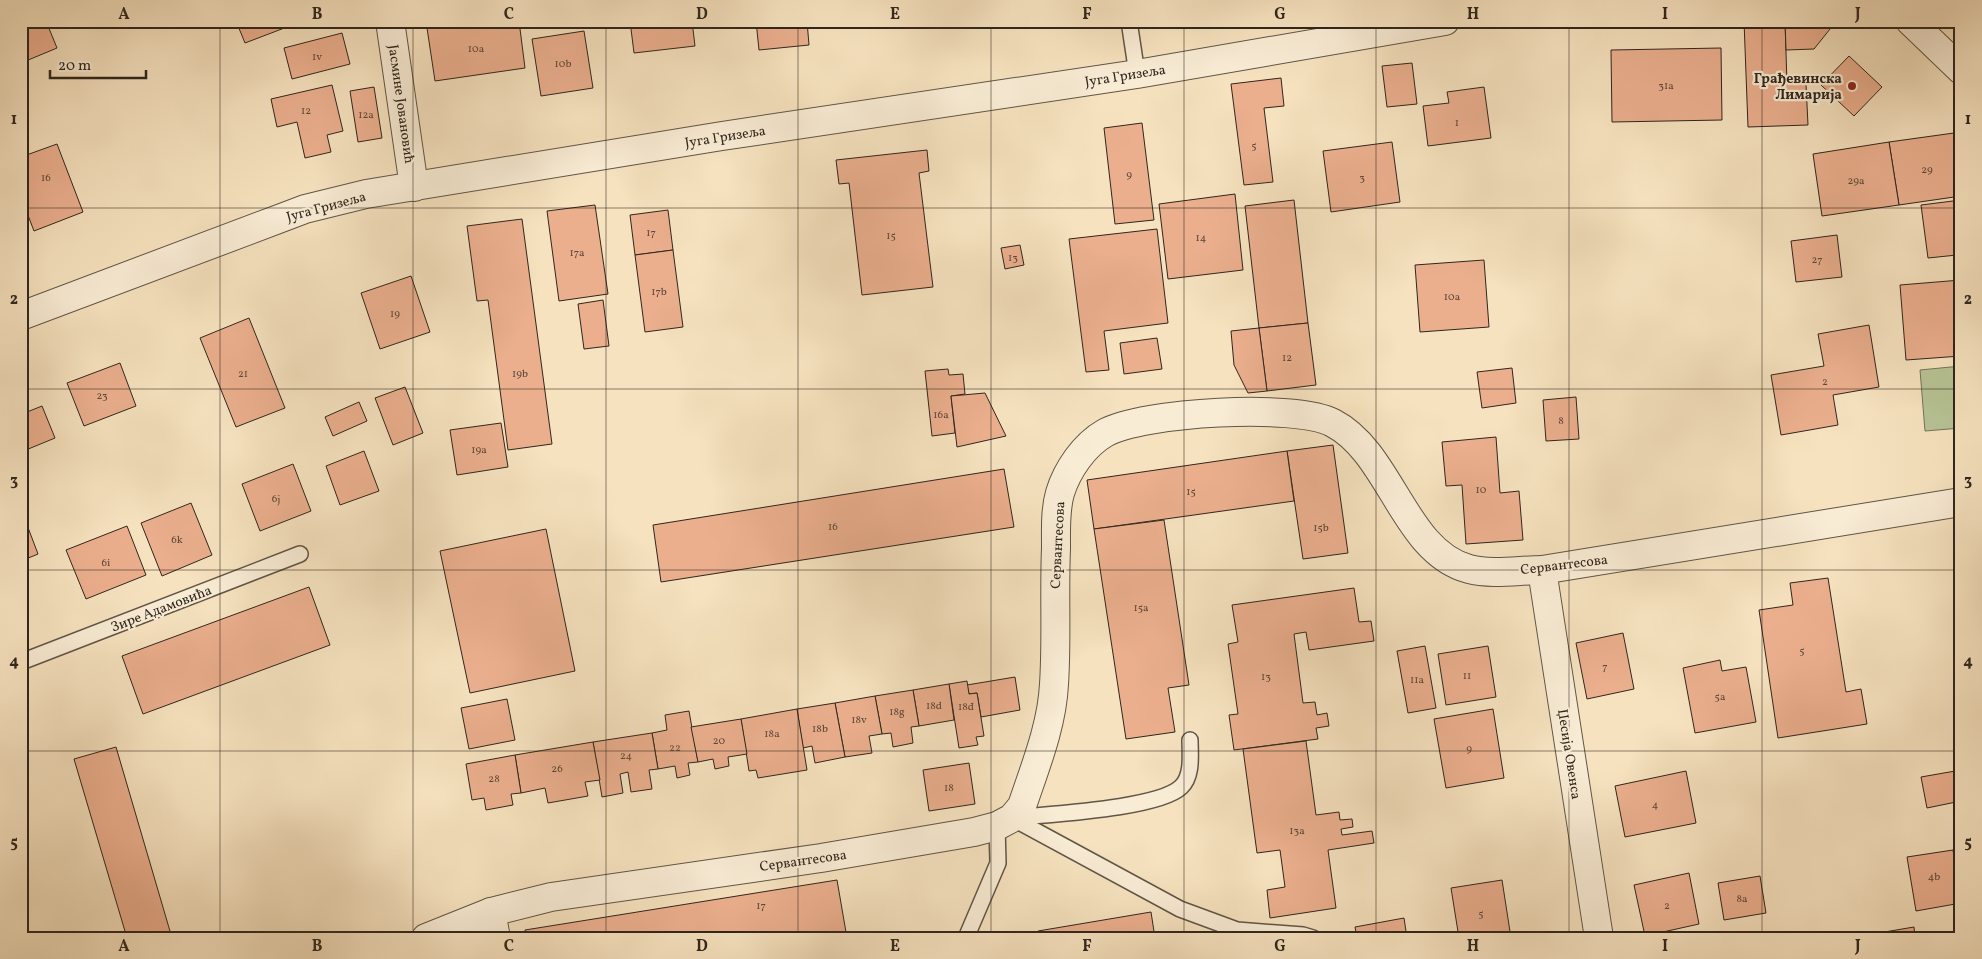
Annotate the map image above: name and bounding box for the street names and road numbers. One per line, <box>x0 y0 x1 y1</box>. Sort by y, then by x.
street label: Јасмине Јовановић <box>383 43 418 165</box>
street label: Југа Гризеља <box>1083 61 1167 92</box>
street label: Југа Гризеља <box>683 122 767 153</box>
street label: Југа Гризеља <box>284 188 368 227</box>
street label: Сервантесова <box>1047 501 1070 589</box>
street label: Сервантесова <box>1519 551 1609 580</box>
street label: Зире Адамовића <box>108 581 215 637</box>
street label: Џесија Овенса <box>1552 708 1585 801</box>
street label: Сервантесова <box>758 846 848 877</box>

